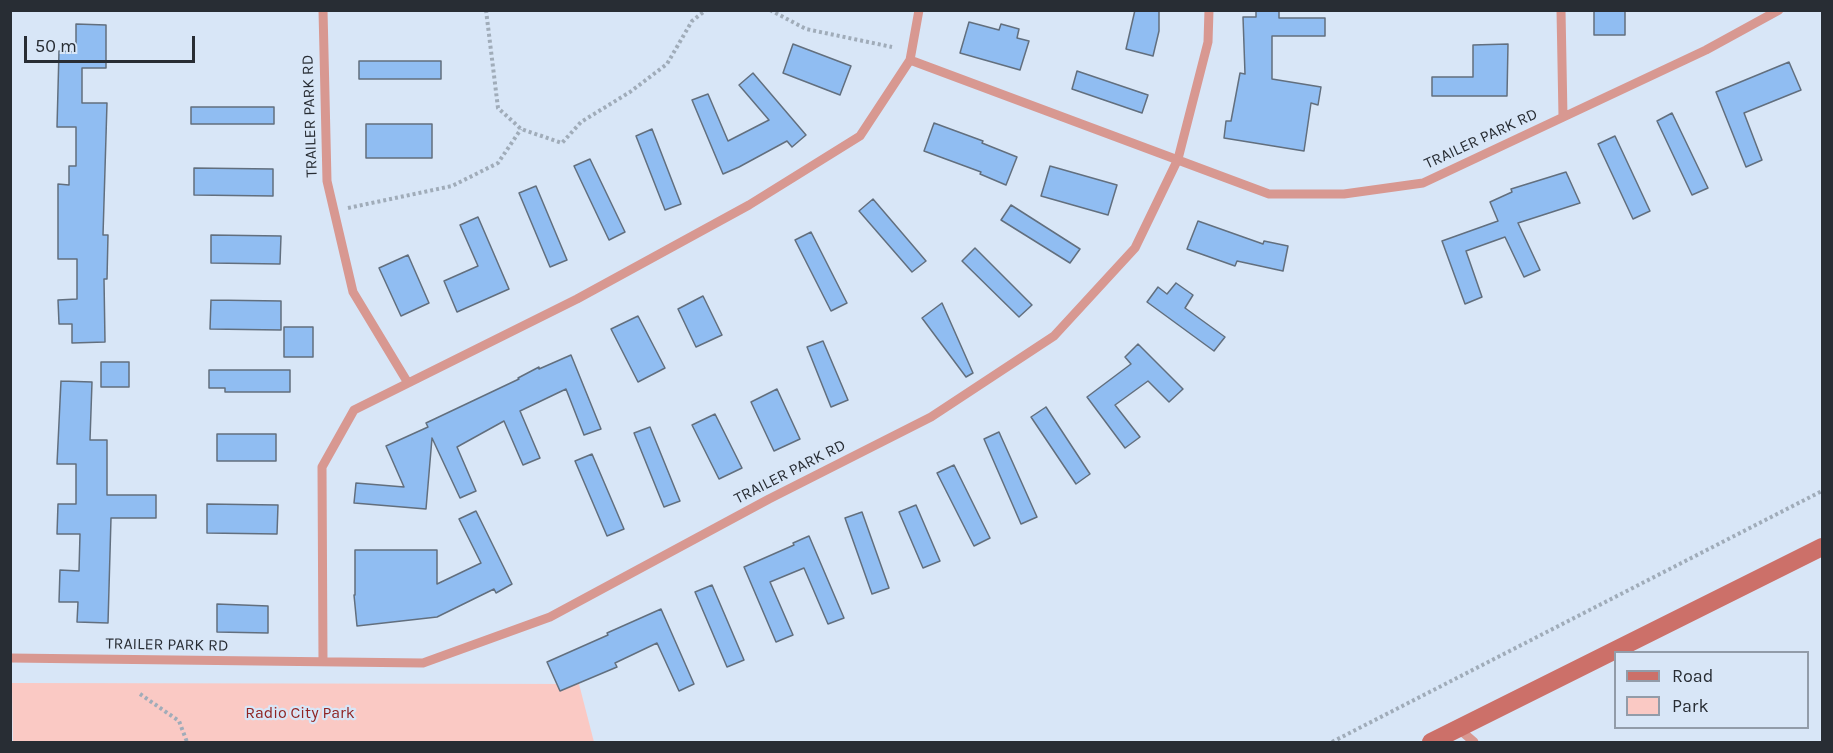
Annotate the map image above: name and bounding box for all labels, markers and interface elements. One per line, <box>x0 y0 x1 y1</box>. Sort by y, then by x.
scale bar <box>27 24 198 62</box>
text: 50 m <box>35 35 77 57</box>
street label: TRAILER PARK RD <box>298 54 322 178</box>
street label: TRAILER PARK RD <box>1421 104 1541 174</box>
street label: TRAILER PARK RD <box>731 436 849 508</box>
street label: TRAILER PARK RD <box>106 634 228 656</box>
legend <box>1614 651 1809 729</box>
text: Road <box>1672 665 1713 687</box>
text: Park <box>1672 695 1709 717</box>
park label: Radio City Park <box>245 703 355 723</box>

